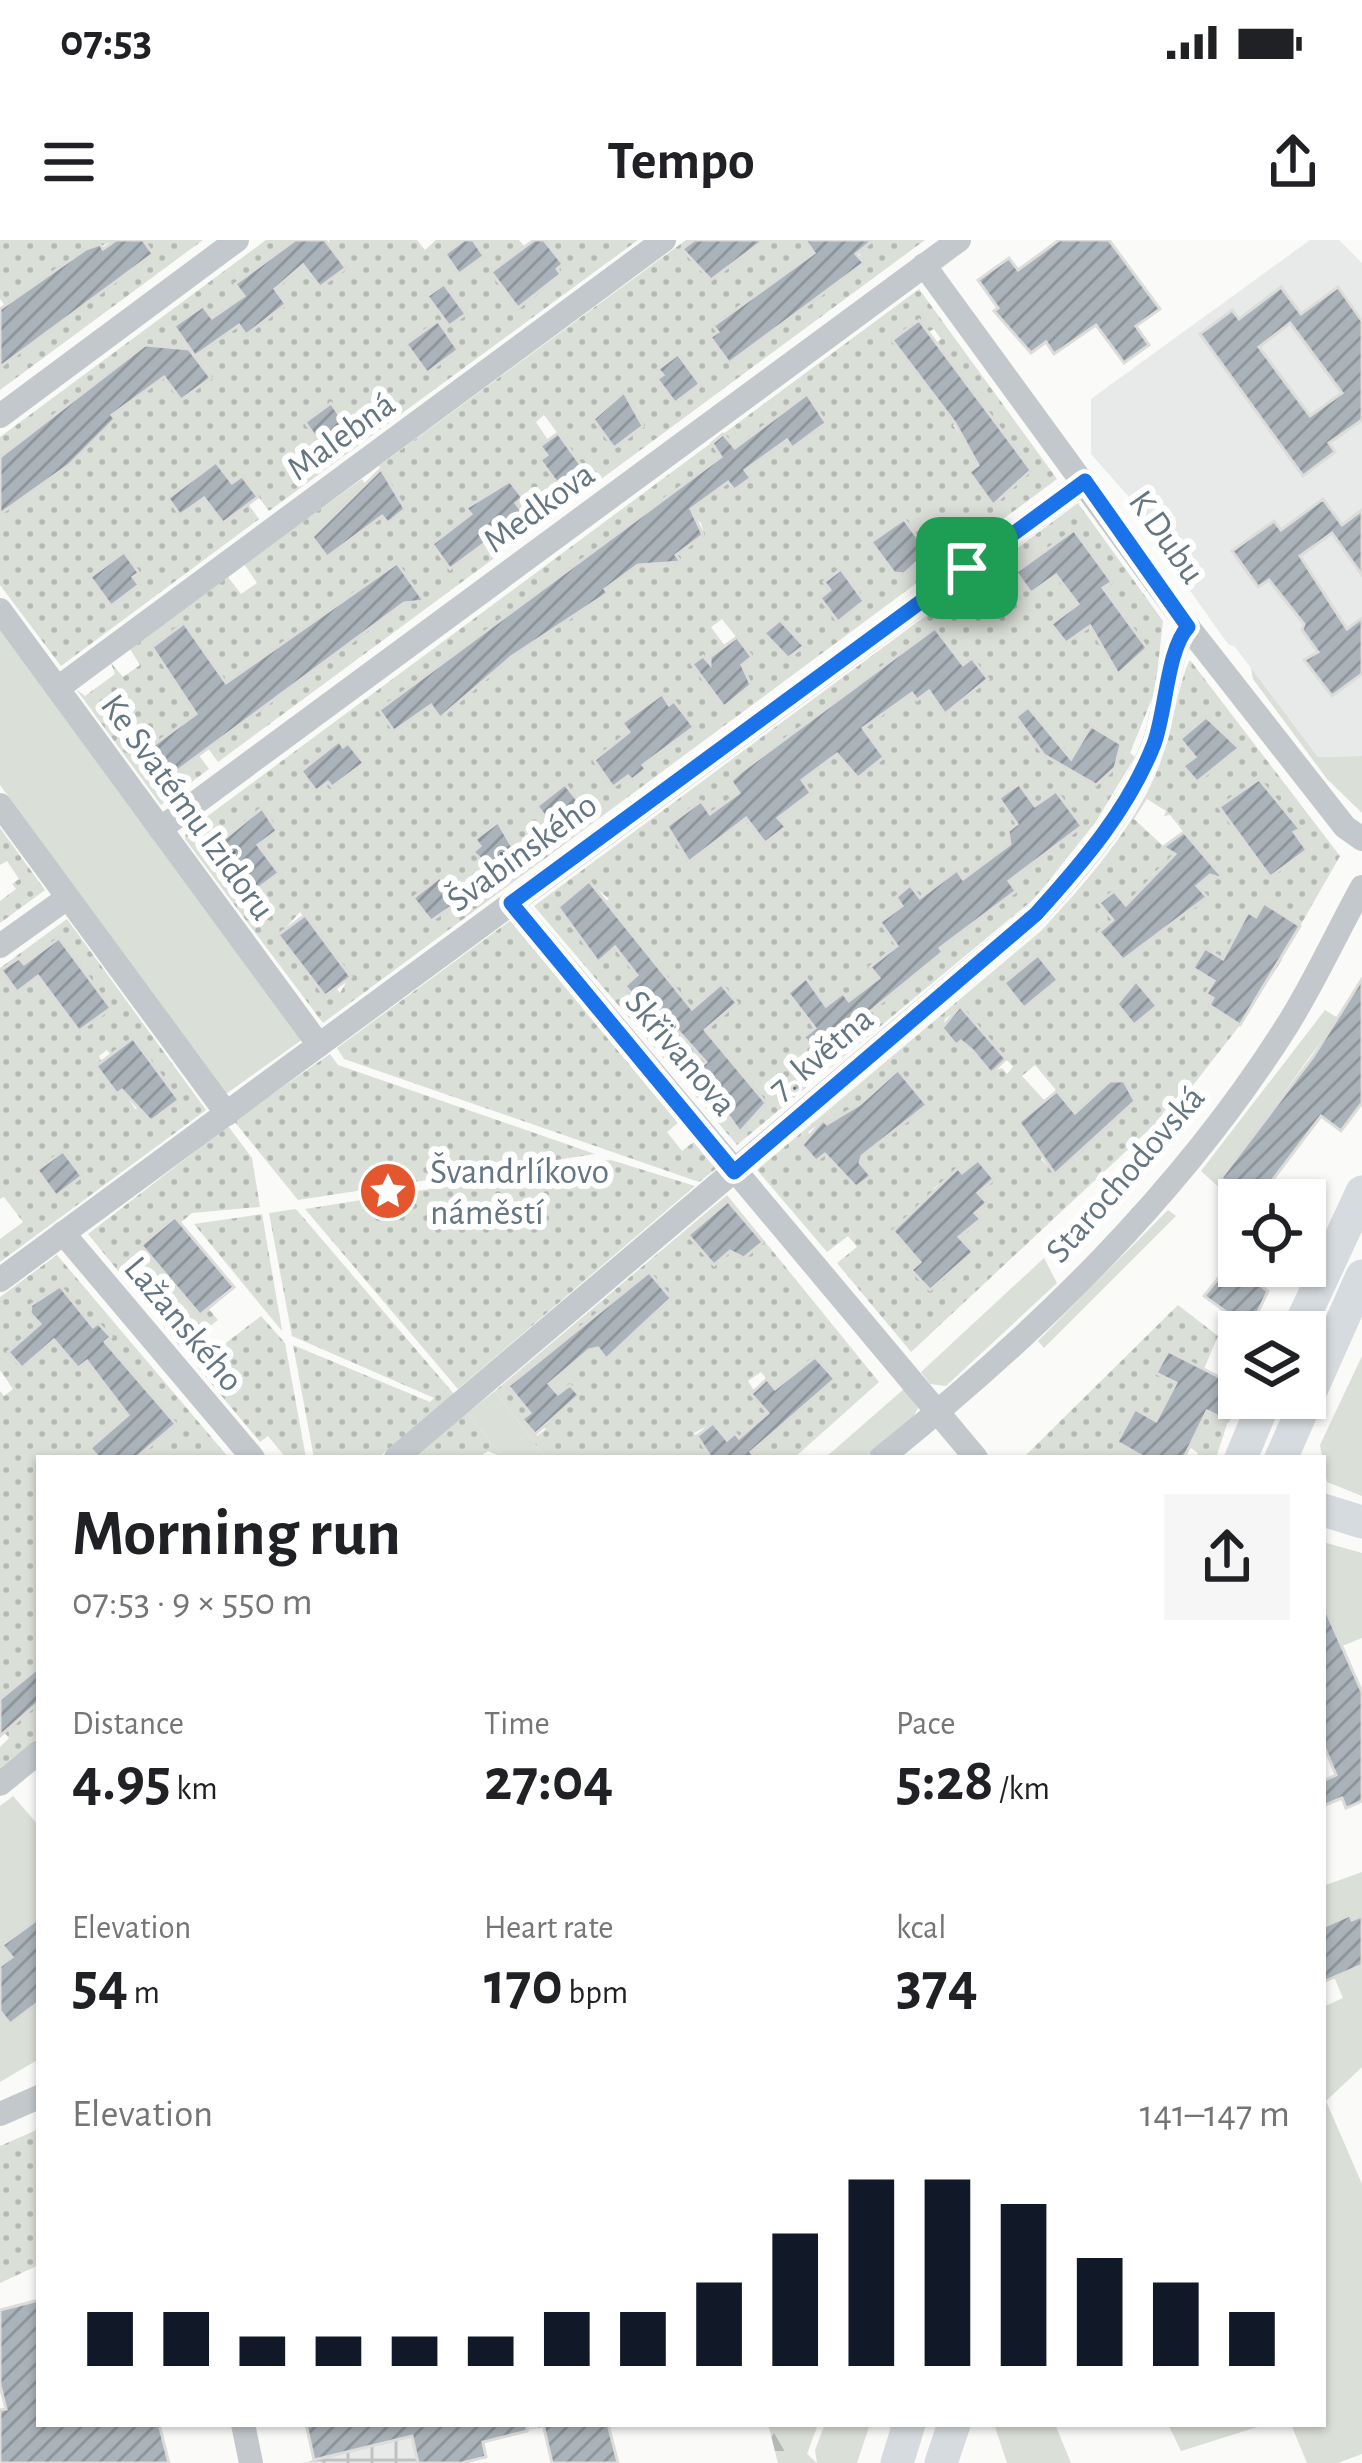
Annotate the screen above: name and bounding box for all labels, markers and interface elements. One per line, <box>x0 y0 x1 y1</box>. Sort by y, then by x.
text: 07:53 <box>60 19 152 64</box>
icon: menu <box>36 129 102 195</box>
icon: share <box>1260 129 1326 195</box>
text: Tempo <box>607 135 755 189</box>
street label: Malebná <box>281 386 402 487</box>
street label: Medkova <box>477 456 601 560</box>
street label: K Dubu <box>1122 484 1211 590</box>
pin <box>916 517 1018 619</box>
icon: arrive <box>934 535 1000 601</box>
street label: Ke Svatému Izidoru <box>94 688 281 926</box>
street label: Švabinského <box>439 785 604 919</box>
street label: Skřivanova <box>618 984 743 1123</box>
street label: 7. května <box>762 1000 880 1107</box>
street label: Starochodovská <box>1039 1079 1212 1270</box>
place label: Švandrlíkovo náměstí <box>430 1152 609 1231</box>
place icon: Švandrlíkovo náměstí <box>357 1160 419 1222</box>
map controls <box>1218 1179 1326 1419</box>
button: locate <box>1218 1179 1326 1287</box>
street label: Lažanského <box>117 1250 250 1398</box>
button: layers <box>1218 1311 1326 1419</box>
button: share <box>1164 1494 1290 1620</box>
text: Morning run <box>72 1501 401 1567</box>
text: 07:53 · 9 × 550 m <box>72 1583 313 1622</box>
text: Distance <box>72 1708 184 1741</box>
text: Time <box>484 1708 550 1741</box>
text: Pace <box>896 1708 955 1741</box>
text: 4.95 <box>72 1751 171 1811</box>
text: 27:04 <box>484 1751 613 1811</box>
text: 5:28 <box>896 1751 994 1811</box>
text: km <box>171 1773 218 1806</box>
text: /km <box>994 1773 1050 1806</box>
text: Elevation <box>72 1912 191 1945</box>
text: Heart rate <box>484 1912 614 1945</box>
text: kcal <box>896 1912 946 1945</box>
text: 54 <box>72 1955 128 2015</box>
text: 170 <box>484 1955 563 2015</box>
text: 374 <box>896 1955 978 2015</box>
text: m <box>128 1977 160 2010</box>
text: bpm <box>563 1977 628 2010</box>
text: Elevation <box>72 2095 213 2134</box>
text: 141–147 m <box>1140 2095 1290 2134</box>

